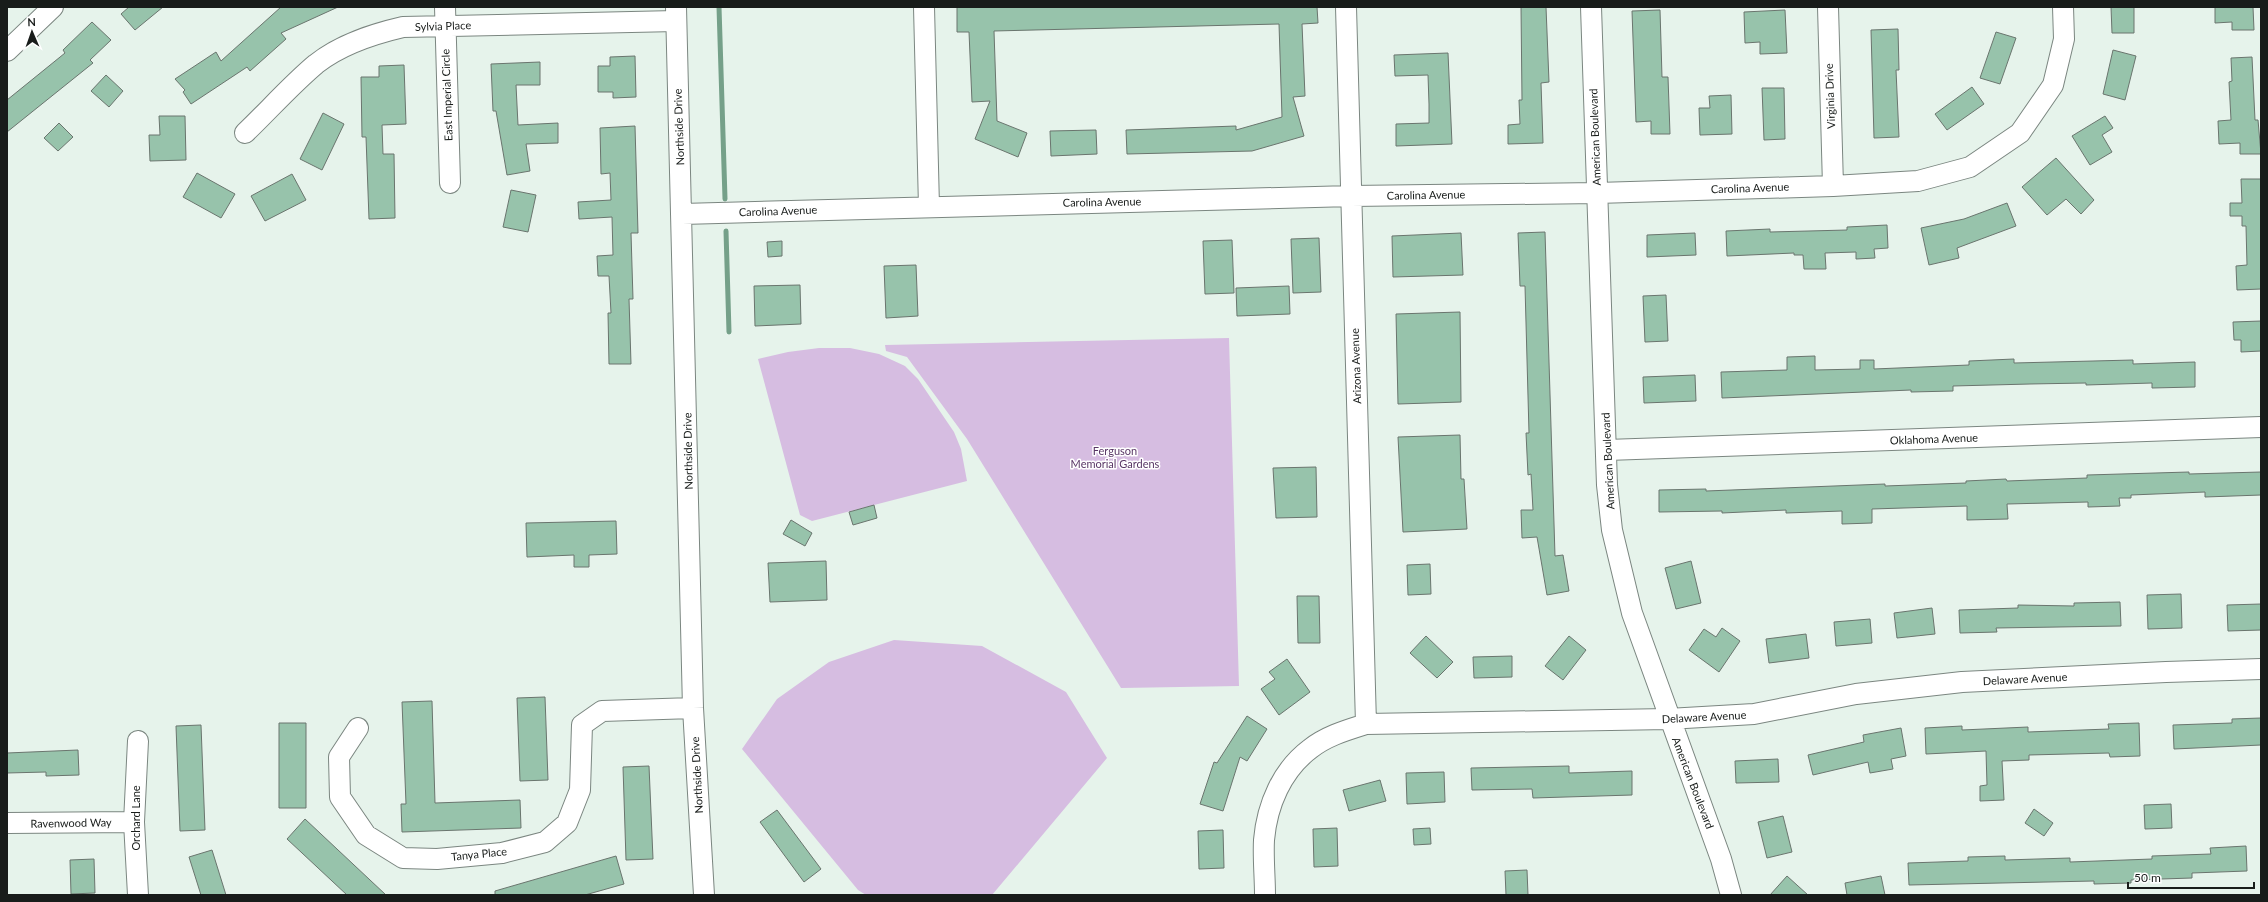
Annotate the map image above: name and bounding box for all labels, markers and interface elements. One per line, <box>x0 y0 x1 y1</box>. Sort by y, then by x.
north arrow <box>12 12 52 52</box>
text: N <box>27 15 36 28</box>
street label: Sylvia Place <box>415 18 471 33</box>
street label: East Imperial Circle <box>438 49 455 141</box>
street label: Virginia Drive <box>1822 63 1837 129</box>
street label: Northside Drive <box>671 88 686 166</box>
street label: American Boulevard <box>1586 88 1603 186</box>
street label: Carolina Avenue <box>1711 180 1790 195</box>
street label: Carolina Avenue <box>1387 187 1466 202</box>
street label: Carolina Avenue <box>1063 194 1142 209</box>
street label: Carolina Avenue <box>739 203 818 218</box>
street label: Arizona Avenue <box>1348 328 1363 404</box>
street label: Northside Drive <box>680 412 695 490</box>
street label: American Boulevard <box>1598 412 1617 510</box>
street label: Oklahoma Avenue <box>1890 430 1978 447</box>
park label: Ferguson Memorial Gardens <box>1071 444 1160 470</box>
street label: Delaware Avenue <box>1982 670 2068 687</box>
street label: Delaware Avenue <box>1661 708 1747 725</box>
street label: American Boulevard <box>1670 735 1717 831</box>
street label: Northside Drive <box>688 736 705 814</box>
street label: Orchard Lane <box>129 785 142 851</box>
street label: Ravenwood Way <box>30 815 112 830</box>
street label: Tanya Place <box>450 844 508 863</box>
scale bar <box>2128 864 2254 890</box>
text: 50 m <box>2134 870 2161 885</box>

